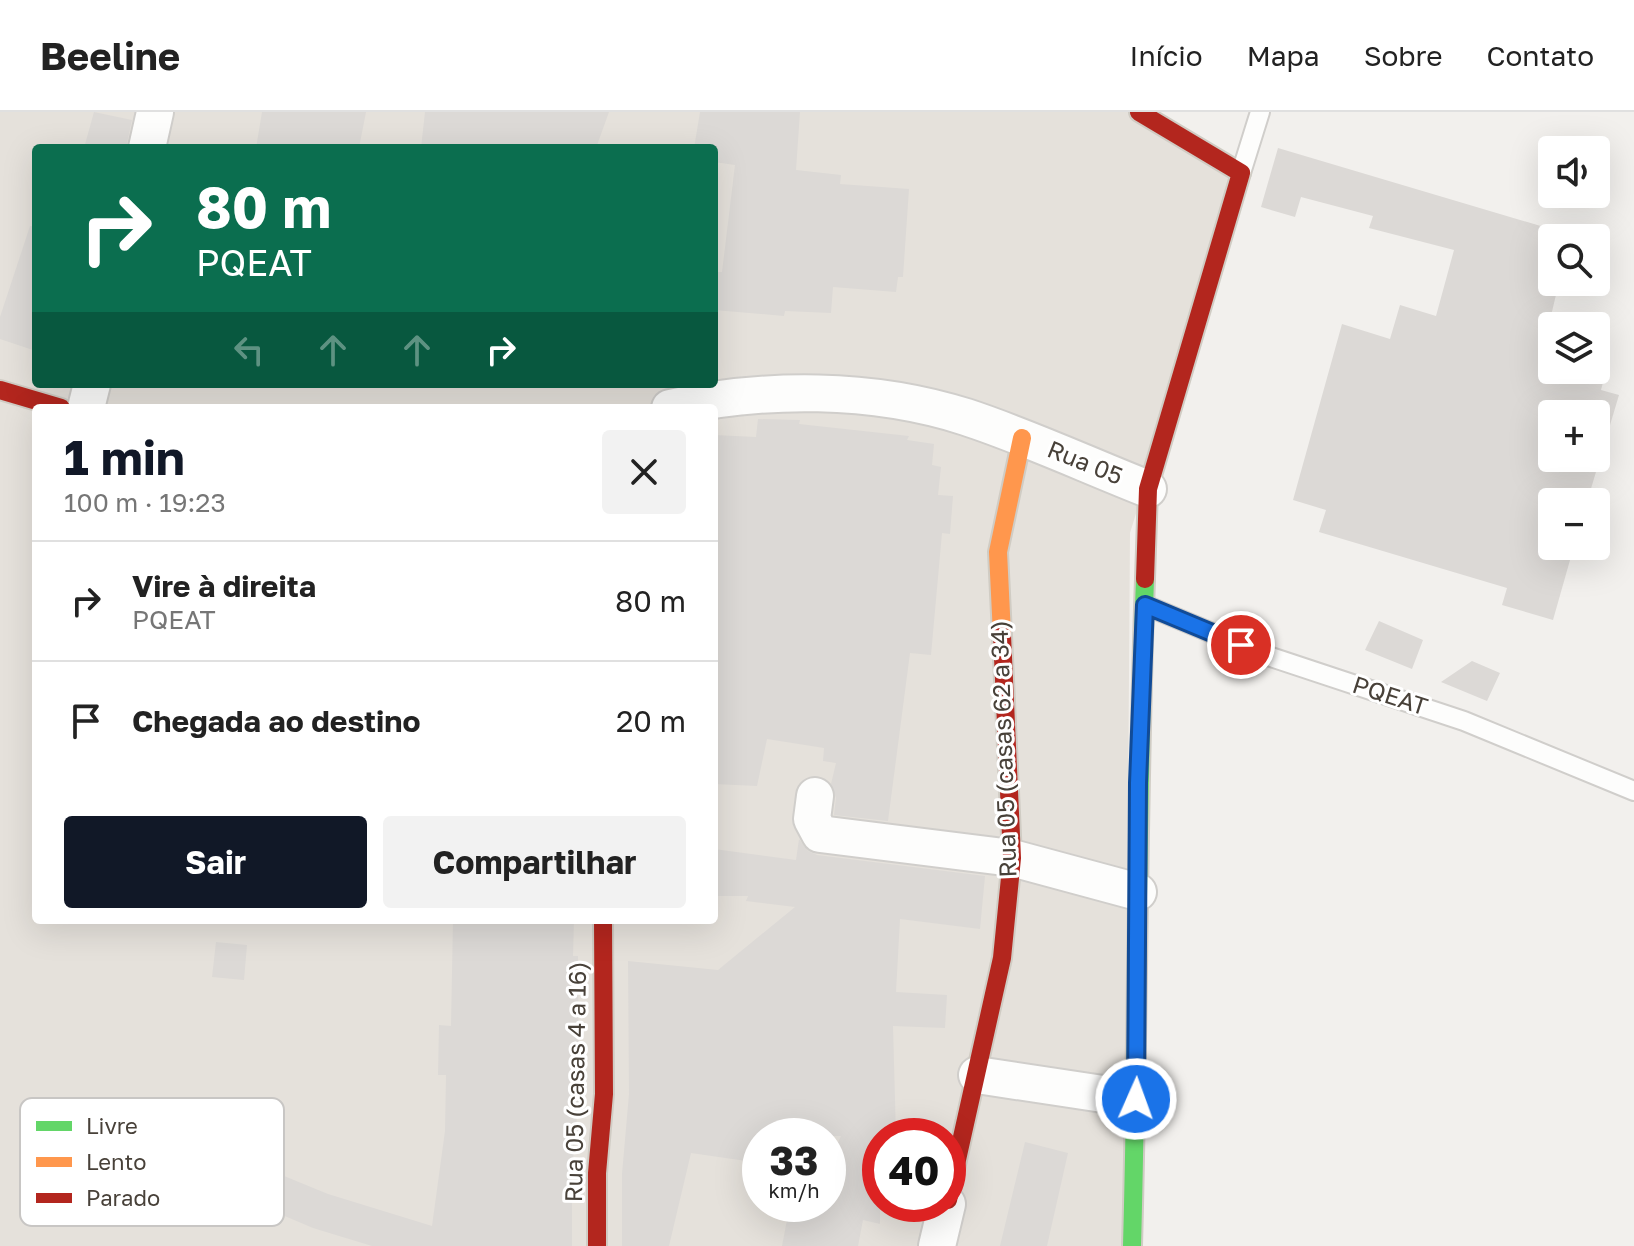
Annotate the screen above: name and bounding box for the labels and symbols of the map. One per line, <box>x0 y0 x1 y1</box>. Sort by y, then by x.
street label: Rua 05 <box>1044 433 1127 490</box>
pin <box>1207 611 1275 679</box>
street label: Rua 05 (casas 62 a 34) <box>984 620 1021 878</box>
street label: PQEAT <box>1349 669 1432 720</box>
street label: Rua 05 (casas 4 a 16) <box>558 961 591 1203</box>
position arrow <box>1094 1057 1178 1141</box>
legend <box>20 1098 284 1226</box>
text: Livre <box>86 1112 138 1139</box>
speed limit sign: 40 <box>862 1118 966 1222</box>
text: Lento <box>86 1148 146 1175</box>
text: Parado <box>86 1184 160 1211</box>

